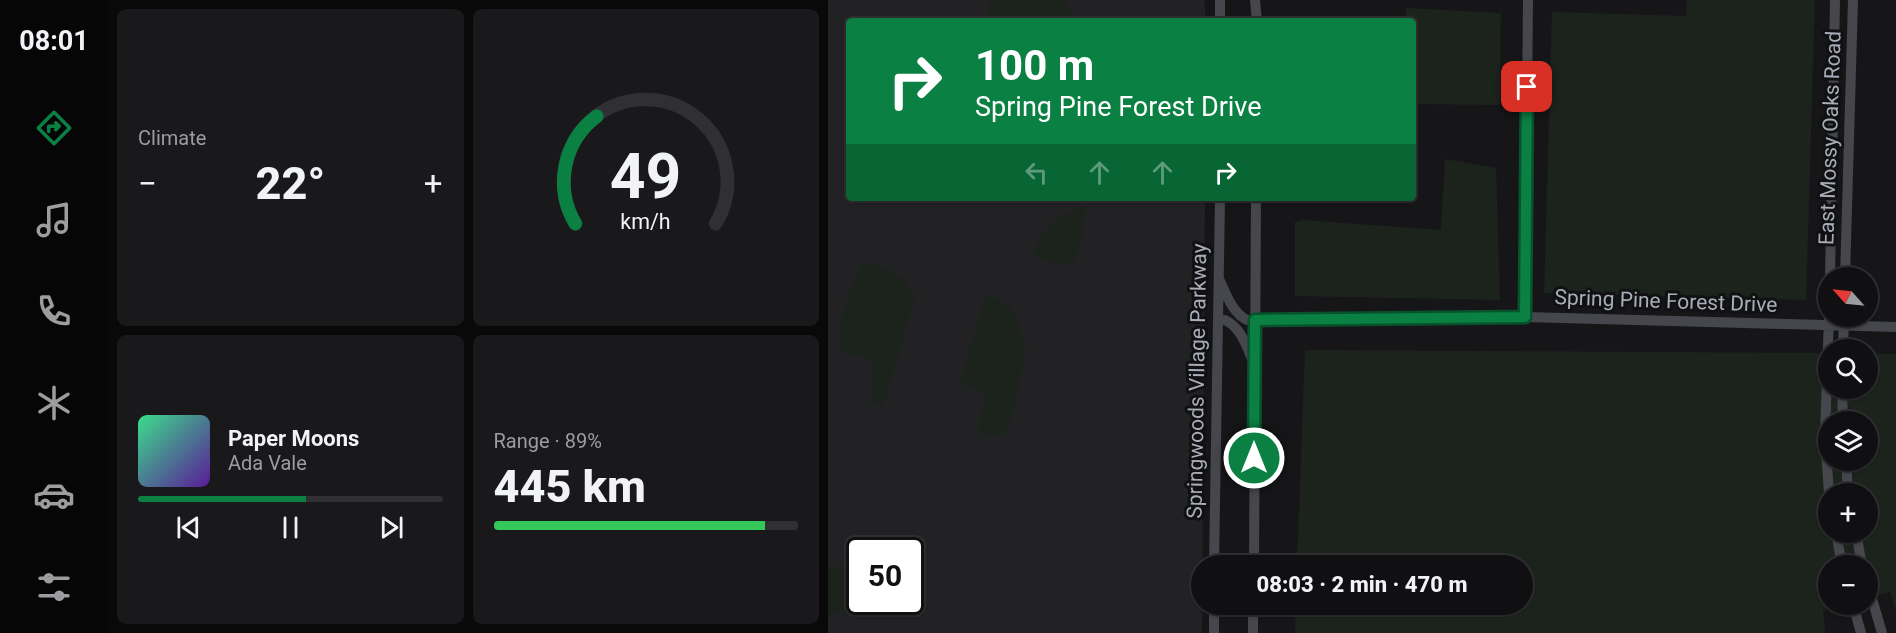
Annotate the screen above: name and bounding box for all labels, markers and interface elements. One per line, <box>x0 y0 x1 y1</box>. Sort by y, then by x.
text: 08:01 <box>19 25 89 57</box>
street label: East Mossy Oaks Road <box>1814 31 1846 245</box>
text: 100 m <box>975 41 1094 90</box>
icon: right <box>876 42 954 120</box>
pin <box>1501 61 1552 112</box>
icon: arrive <box>1510 70 1543 103</box>
text: Spring Pine Forest Drive <box>975 91 1262 123</box>
icon: directions <box>33 107 75 149</box>
text: Climate <box>138 126 206 150</box>
text: 49 <box>610 140 682 213</box>
icon: left <box>1020 156 1053 189</box>
icon: ahead <box>1083 156 1116 189</box>
icon: ahead <box>1146 156 1179 189</box>
icon: right <box>1209 156 1242 189</box>
text: 22° <box>256 157 325 210</box>
text: − <box>138 164 157 203</box>
text: + <box>424 164 443 203</box>
icon: music <box>33 199 75 241</box>
text: km/h <box>621 210 671 235</box>
street label: Springwoods Village Parkway <box>1183 243 1211 519</box>
north arrow <box>1818 267 1878 327</box>
map controls <box>1818 267 1878 615</box>
street label: Spring Pine Forest Drive <box>1554 285 1778 317</box>
icon: phone <box>33 290 75 332</box>
button: search <box>1818 339 1878 399</box>
icon: climate <box>33 382 75 424</box>
button: layers <box>1818 411 1878 471</box>
text: Paper Moons <box>228 426 359 451</box>
position arrow <box>1222 426 1286 490</box>
text: Range · 89% <box>494 429 602 453</box>
text: Ada Vale <box>228 451 307 475</box>
text: 445 km <box>494 460 646 513</box>
icon: car <box>33 474 75 516</box>
button: + <box>1818 483 1878 543</box>
icon: previous <box>172 511 205 544</box>
icon: pause <box>274 511 307 544</box>
icon: next <box>375 511 408 544</box>
speed limit sign: 50 <box>846 537 924 615</box>
button: − <box>1818 555 1878 615</box>
icon: filters <box>33 566 75 608</box>
text: 08:03 · 2 min · 470 m <box>1257 572 1467 597</box>

